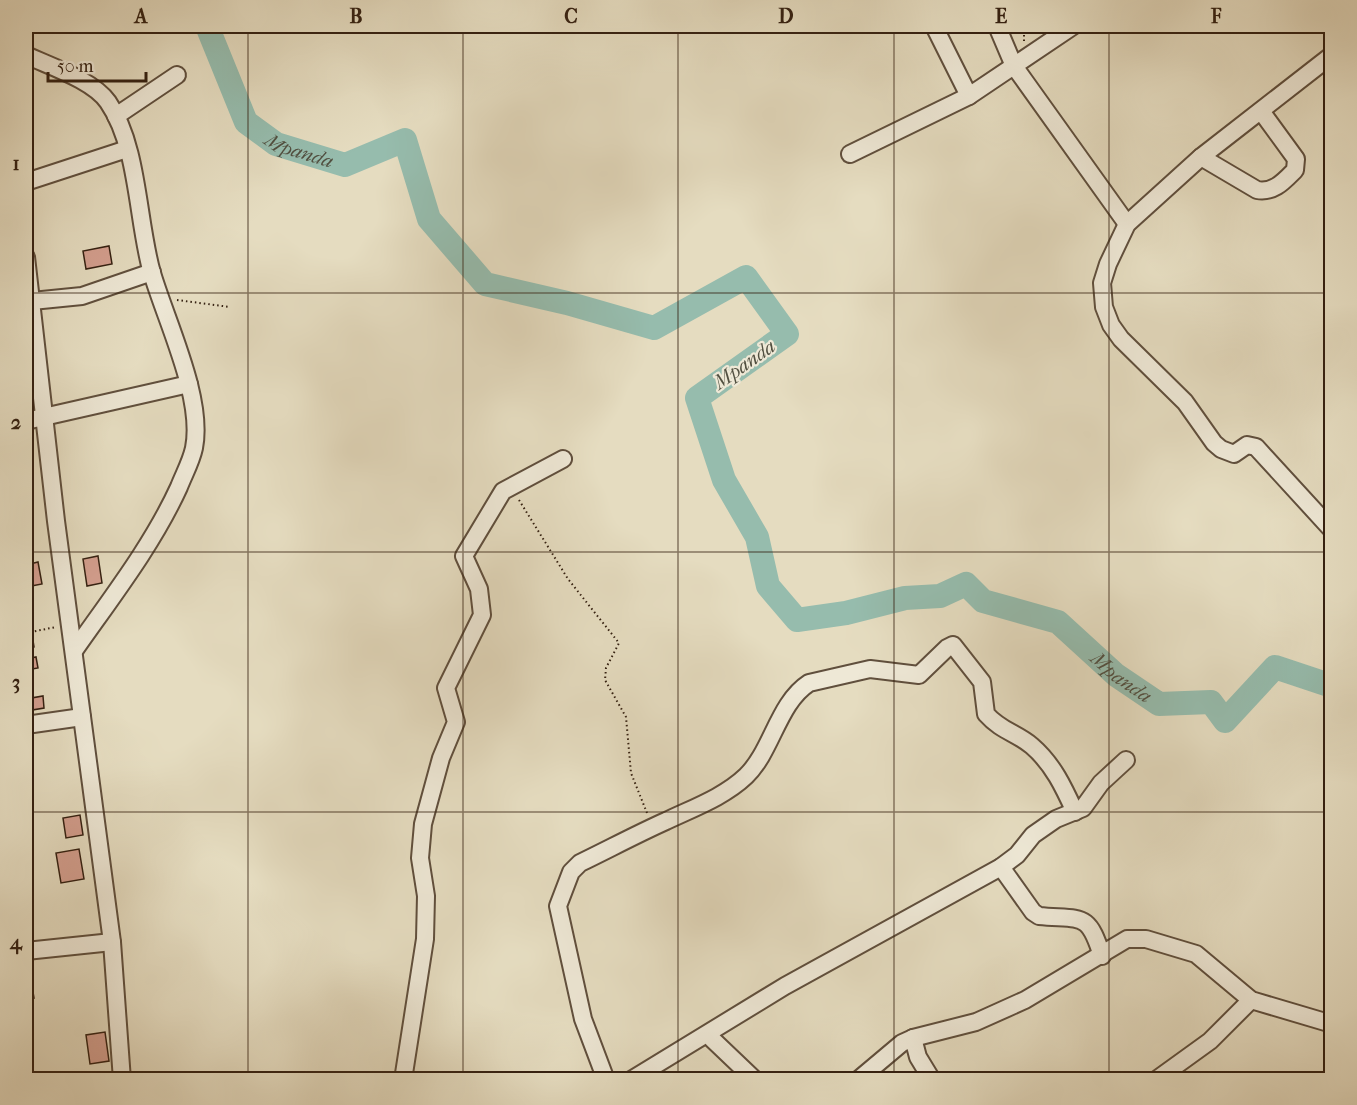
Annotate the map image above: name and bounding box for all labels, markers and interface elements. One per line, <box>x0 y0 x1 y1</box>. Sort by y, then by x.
text: A <box>133 5 149 28</box>
text: B <box>349 5 363 28</box>
text: C <box>564 5 578 28</box>
text: D <box>778 5 794 28</box>
text: E <box>995 5 1007 28</box>
text: F <box>1210 5 1222 28</box>
scale bar <box>48 45 146 83</box>
text: 50 m <box>57 56 94 77</box>
water label: Mpanda <box>258 127 336 173</box>
text: 1 <box>12 152 20 175</box>
water label: Mpanda <box>707 335 780 395</box>
text: 2 <box>11 411 21 434</box>
water label: Mpanda <box>1084 645 1156 708</box>
text: 3 <box>12 671 20 694</box>
text: 4 <box>9 931 23 955</box>

